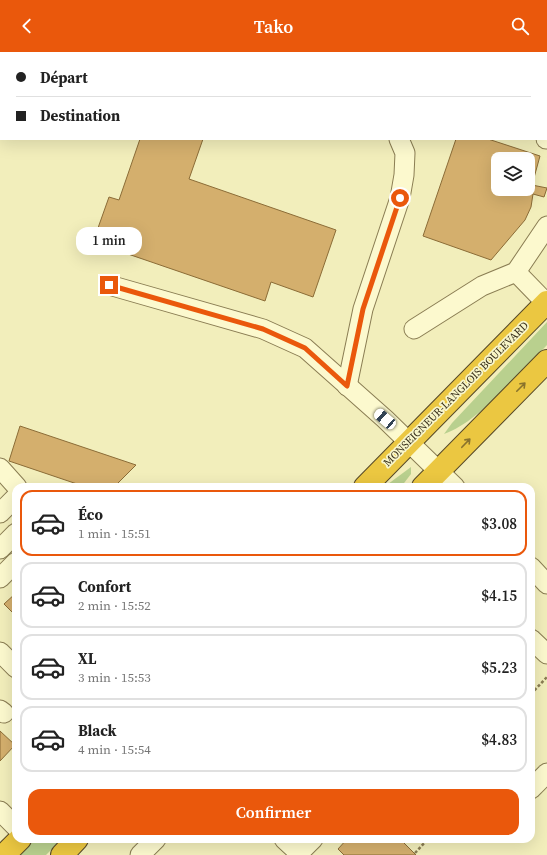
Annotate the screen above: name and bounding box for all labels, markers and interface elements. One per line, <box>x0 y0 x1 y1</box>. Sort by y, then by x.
text: Tako <box>254 14 293 39</box>
icon: back <box>16 15 38 37</box>
icon: search <box>509 15 531 37</box>
text: Départ <box>40 67 88 88</box>
text: Destination <box>40 105 120 126</box>
map controls <box>491 152 535 196</box>
button: layers <box>491 152 535 196</box>
route start <box>391 189 409 207</box>
callout: 1 min <box>76 227 142 255</box>
text: 1 min <box>92 232 126 249</box>
route end <box>100 276 118 294</box>
street label: MONSEIGNEUR-LANGLOIS BOULEVARD <box>380 318 532 470</box>
one-way arrow <box>517 382 526 392</box>
car <box>372 407 398 431</box>
one-way arrow <box>462 438 471 448</box>
text: Éco <box>78 504 103 525</box>
icon: car <box>30 505 66 541</box>
text: $3.08 <box>481 513 517 534</box>
text: 1 min · 15:51 <box>78 525 151 542</box>
text: Confort <box>78 576 131 597</box>
icon: car <box>30 577 66 613</box>
text: $4.15 <box>481 585 517 606</box>
text: 2 min · 15:52 <box>78 597 151 614</box>
text: XL <box>78 648 97 669</box>
icon: car <box>30 649 66 685</box>
text: $5.23 <box>481 657 517 678</box>
text: 3 min · 15:53 <box>78 669 151 686</box>
text: Black <box>78 720 117 741</box>
icon: car <box>30 721 66 757</box>
text: $4.83 <box>481 729 517 750</box>
text: 4 min · 15:54 <box>78 741 151 758</box>
button: Confirmer <box>28 789 519 835</box>

